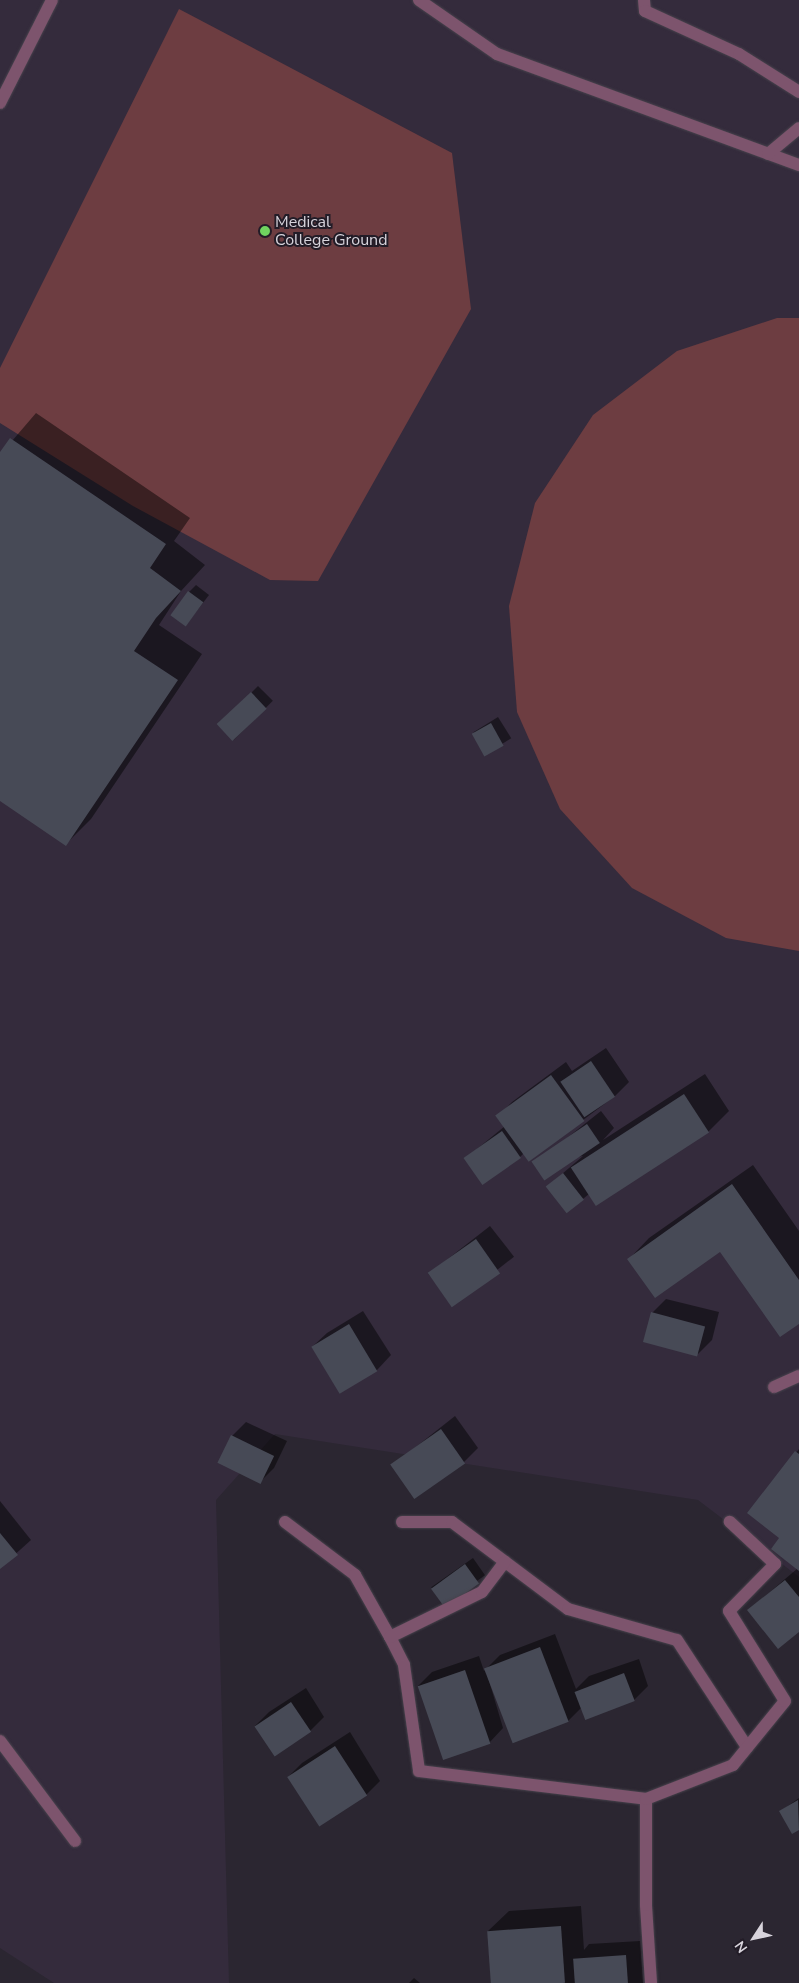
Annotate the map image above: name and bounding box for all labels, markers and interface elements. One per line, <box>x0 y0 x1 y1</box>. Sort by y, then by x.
place label: Medical College Ground <box>275 212 388 250</box>
marker: Medical College Ground <box>259 225 271 237</box>
north arrow <box>729 1913 779 1963</box>
text: N <box>731 1937 752 1957</box>

